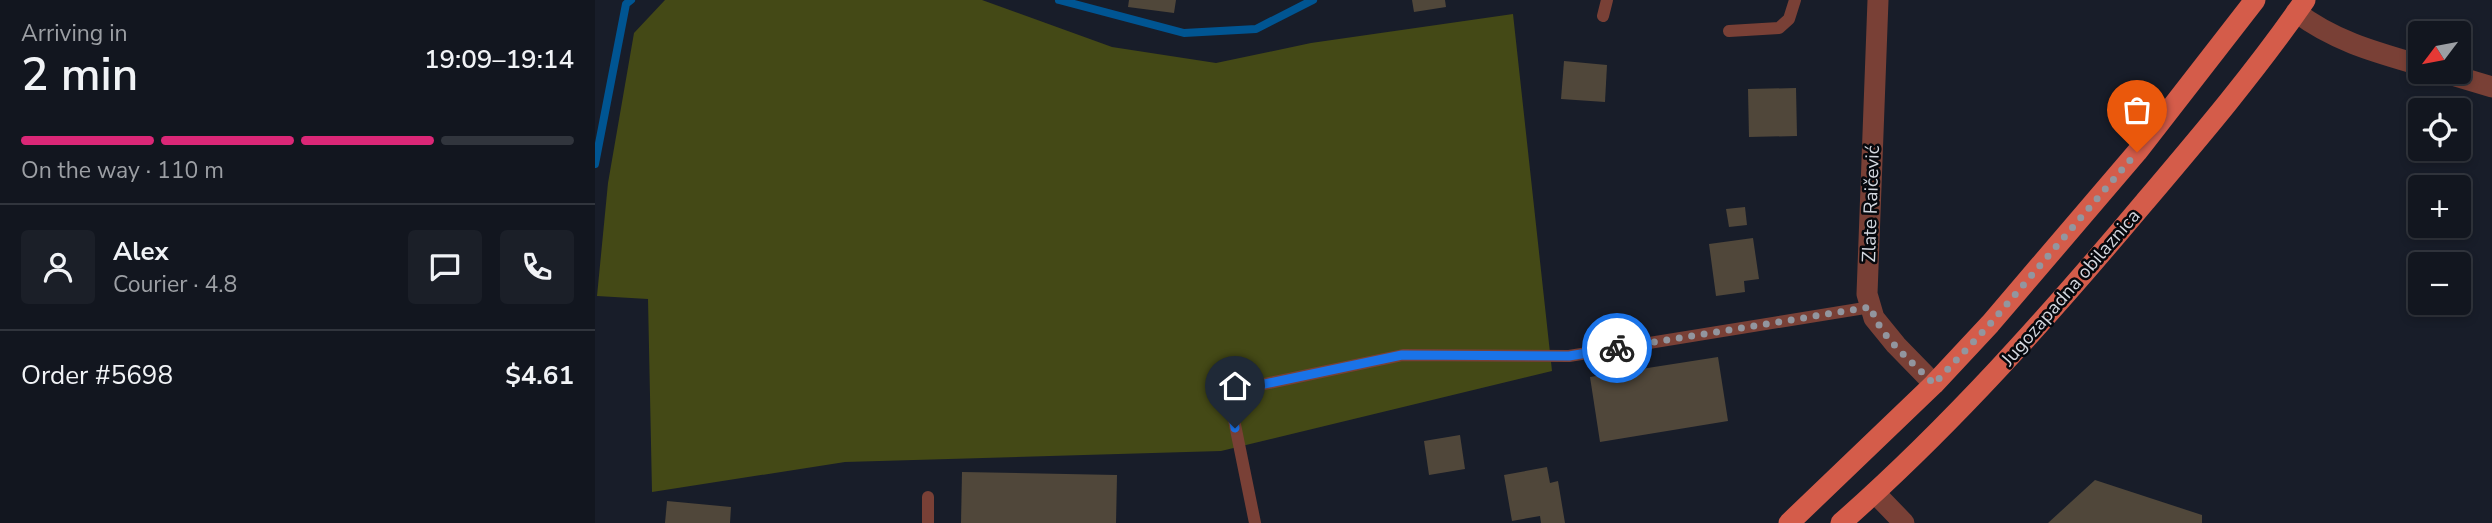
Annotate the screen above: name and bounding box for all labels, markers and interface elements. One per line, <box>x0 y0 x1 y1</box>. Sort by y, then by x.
text: Arriving in <box>21 18 128 49</box>
north arrow <box>2408 21 2471 84</box>
map controls <box>2408 21 2471 315</box>
text: 19:09–19:14 <box>424 42 574 77</box>
text: 2 min <box>21 43 138 106</box>
pin <box>2107 80 2167 152</box>
icon: bag <box>2118 91 2156 129</box>
button: locate <box>2408 98 2471 161</box>
street label: Zlate Raičević <box>1856 145 1886 263</box>
text: On the way · 110 m <box>21 155 224 186</box>
button: + <box>2408 175 2471 238</box>
street label: Jugozapadna obilaznica <box>1995 204 2146 372</box>
button: person <box>21 230 95 304</box>
button: chat <box>408 230 482 304</box>
button: phone <box>500 230 574 304</box>
text: Alex <box>113 234 169 269</box>
button: − <box>2408 252 2471 315</box>
text: Courier · 4.8 <box>113 269 237 300</box>
courier <box>1582 313 1652 383</box>
icon: bike <box>1598 329 1636 367</box>
pin <box>1205 356 1265 428</box>
text: Order #5698 <box>21 358 173 393</box>
text: $4.61 <box>505 358 574 393</box>
icon: home <box>1216 367 1254 405</box>

